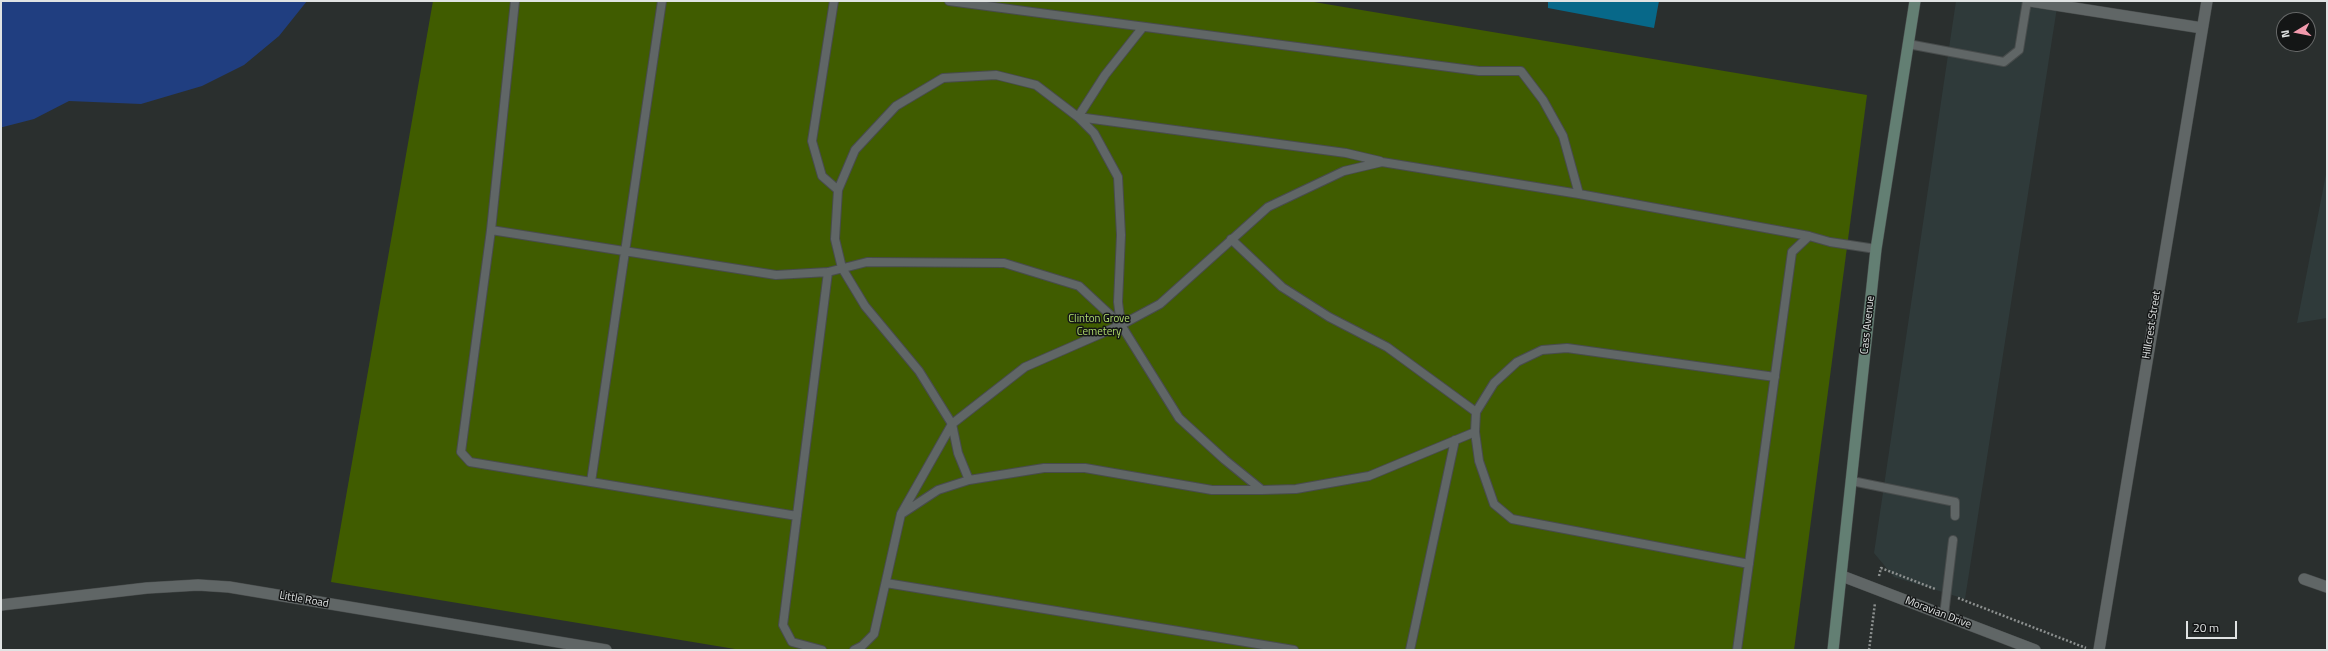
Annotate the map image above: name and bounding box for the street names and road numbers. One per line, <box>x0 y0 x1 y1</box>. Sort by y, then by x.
street label: Hillcrest Street <box>2140 290 2164 360</box>
street label: Cass Avenue <box>1858 295 1878 355</box>
street label: Little Road <box>278 589 330 611</box>
street label: Moravian Drive <box>1903 594 1973 632</box>

